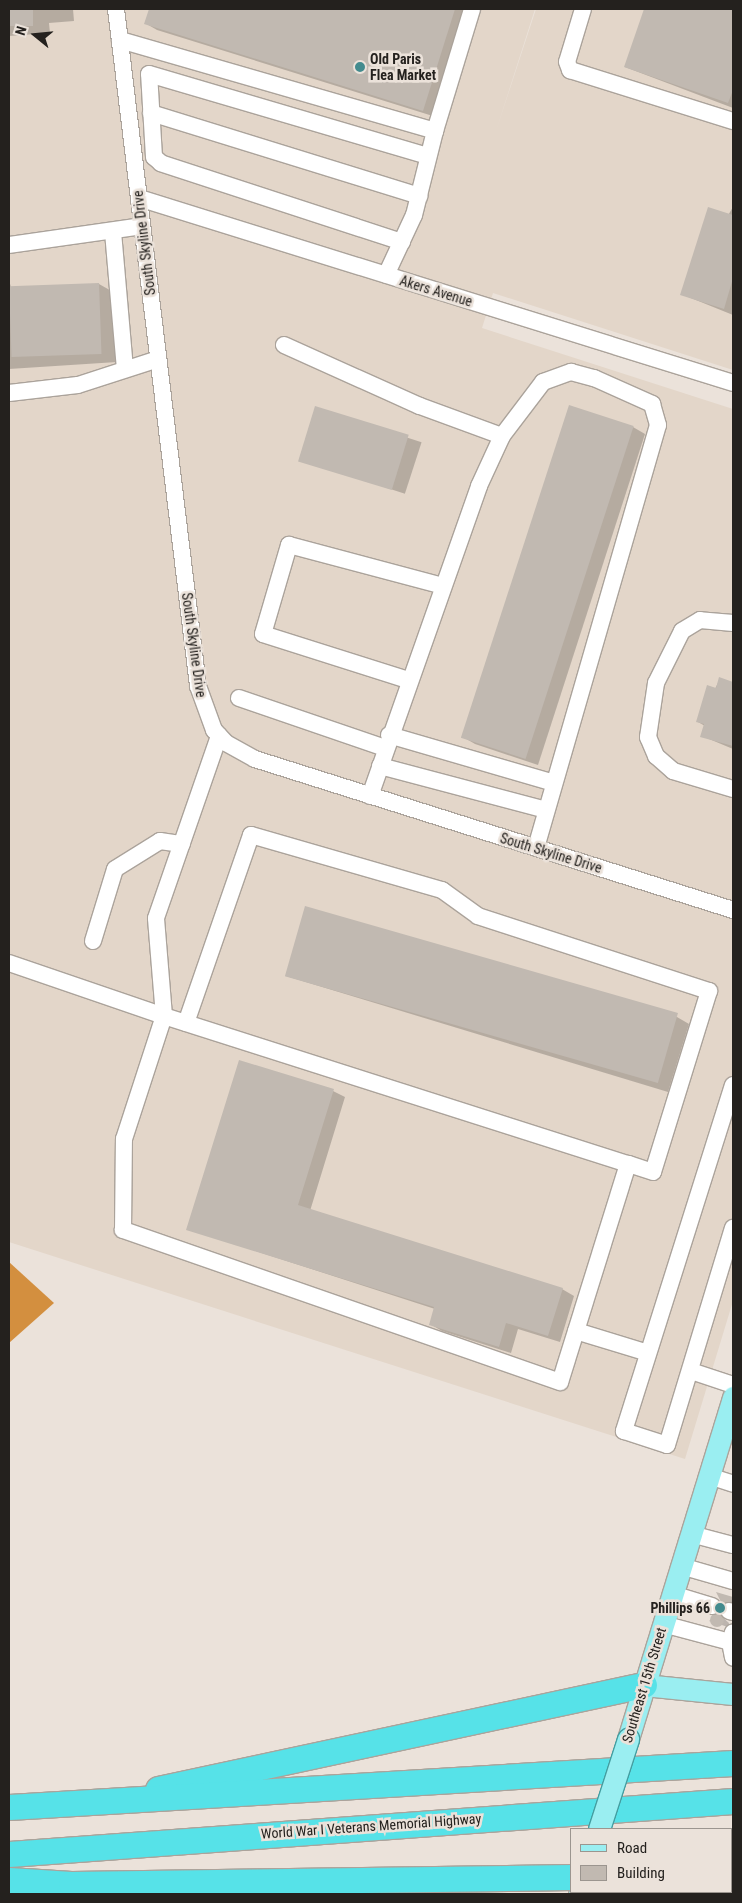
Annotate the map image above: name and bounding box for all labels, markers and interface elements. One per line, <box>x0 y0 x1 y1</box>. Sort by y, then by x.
north arrow <box>10 10 60 60</box>
text: N <box>12 24 30 37</box>
place label: Old Paris Flea Market <box>370 51 436 84</box>
marker: Old Paris Flea Market <box>354 61 366 73</box>
street label: South Skyline Drive <box>129 190 159 296</box>
street label: Akers Avenue <box>398 272 474 310</box>
street label: South Skyline Drive <box>178 592 210 698</box>
street label: South Skyline Drive <box>498 830 604 876</box>
place label: Phillips 66 <box>650 1600 710 1616</box>
marker: Phillips 66 <box>714 1602 726 1614</box>
street label: Southeast 15th Street <box>618 1625 670 1745</box>
street label: World War I Veterans Memorial Highway <box>260 1810 482 1842</box>
legend <box>570 1828 732 1893</box>
text: Road <box>617 1839 647 1857</box>
text: Building <box>617 1864 665 1882</box>

